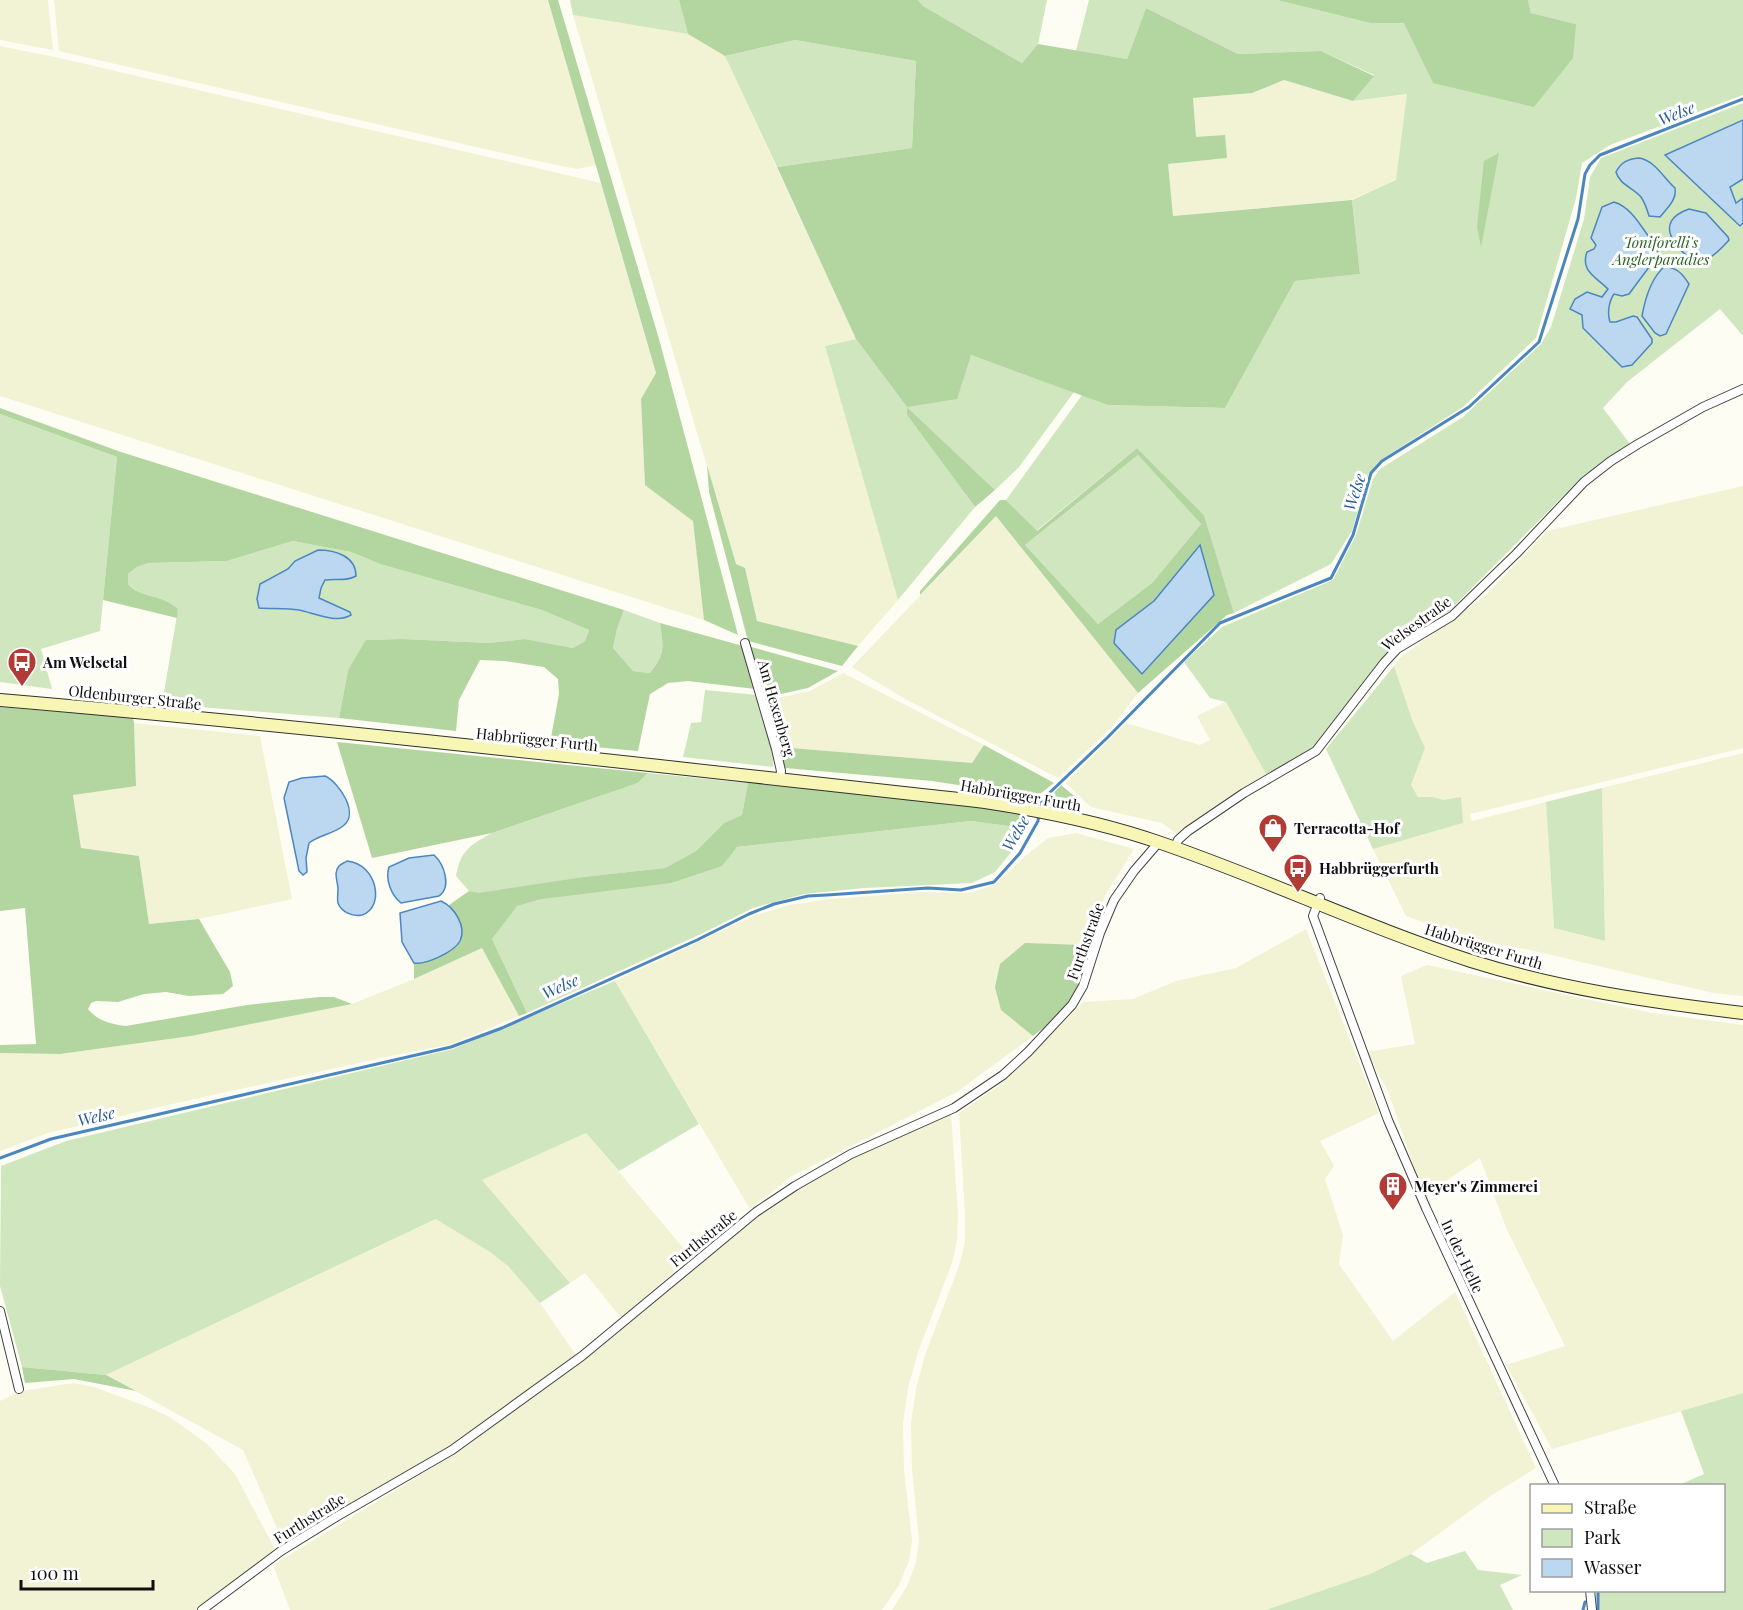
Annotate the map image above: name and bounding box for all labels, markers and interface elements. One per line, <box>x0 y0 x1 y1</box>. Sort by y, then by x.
water label: Welse <box>1655 96 1698 130</box>
park label: Toniforelli's Anglerparadies <box>1611 232 1710 269</box>
water label: Welse <box>1338 471 1370 513</box>
street label: Welsestraße <box>1376 591 1455 656</box>
bus stop icon: Am Welsetal <box>6 646 38 688</box>
place label: Am Welsetal <box>42 652 128 672</box>
street label: Am Hexenberg <box>753 656 800 759</box>
street label: Oldenburger Straße <box>68 680 202 714</box>
street label: Habbrügger Furth <box>475 723 599 755</box>
street label: Habbrügger Furth <box>959 775 1083 816</box>
water label: Welse <box>996 811 1034 855</box>
shop icon: Terracotta-Hof <box>1257 812 1289 854</box>
place label: Terracotta-Hof <box>1294 818 1401 838</box>
bus stop icon: Habbrüggerfurth <box>1282 852 1314 894</box>
place label: Habbrüggerfurth <box>1319 858 1439 878</box>
street label: Furthstraße <box>1062 900 1108 982</box>
street label: Habbrügger Furth <box>1423 919 1546 974</box>
water label: Welse <box>538 969 582 1003</box>
water label: Welse <box>75 1101 117 1130</box>
building icon: Meyer's Zimmerei <box>1377 1170 1409 1212</box>
place label: Meyer's Zimmerei <box>1414 1176 1538 1196</box>
street label: Furthstraße <box>665 1205 741 1271</box>
street label: In der Helle <box>1437 1216 1489 1296</box>
legend <box>1530 1484 1725 1592</box>
street label: Furthstraße <box>270 1488 348 1548</box>
text: Straße <box>1584 1495 1637 1519</box>
text: Park <box>1584 1525 1621 1549</box>
scale bar <box>21 1553 153 1591</box>
text: Wasser <box>1583 1555 1642 1579</box>
text: 100 m <box>30 1561 79 1585</box>

